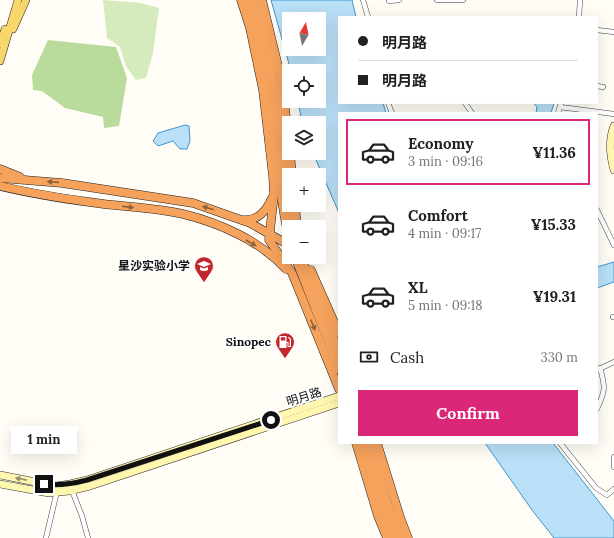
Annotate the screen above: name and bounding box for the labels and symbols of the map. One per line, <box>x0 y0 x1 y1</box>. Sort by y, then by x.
north arrow <box>282 12 326 56</box>
one-way arrow <box>47 179 59 186</box>
one-way arrow <box>121 204 134 210</box>
one-way arrow <box>202 205 214 211</box>
one-way arrow <box>245 239 257 246</box>
school or university icon: 星沙实验小学 <box>193 255 215 283</box>
place label: 星沙实验小学 <box>118 258 190 273</box>
one-way arrow <box>310 319 316 330</box>
fuel station icon: Sinopec <box>274 331 296 359</box>
place label: Sinopec <box>226 334 272 349</box>
street label: 明月路 <box>284 384 323 409</box>
route start <box>262 411 280 429</box>
callout: 1 min <box>11 426 77 454</box>
route end <box>35 475 53 493</box>
one-way arrow <box>15 476 27 482</box>

